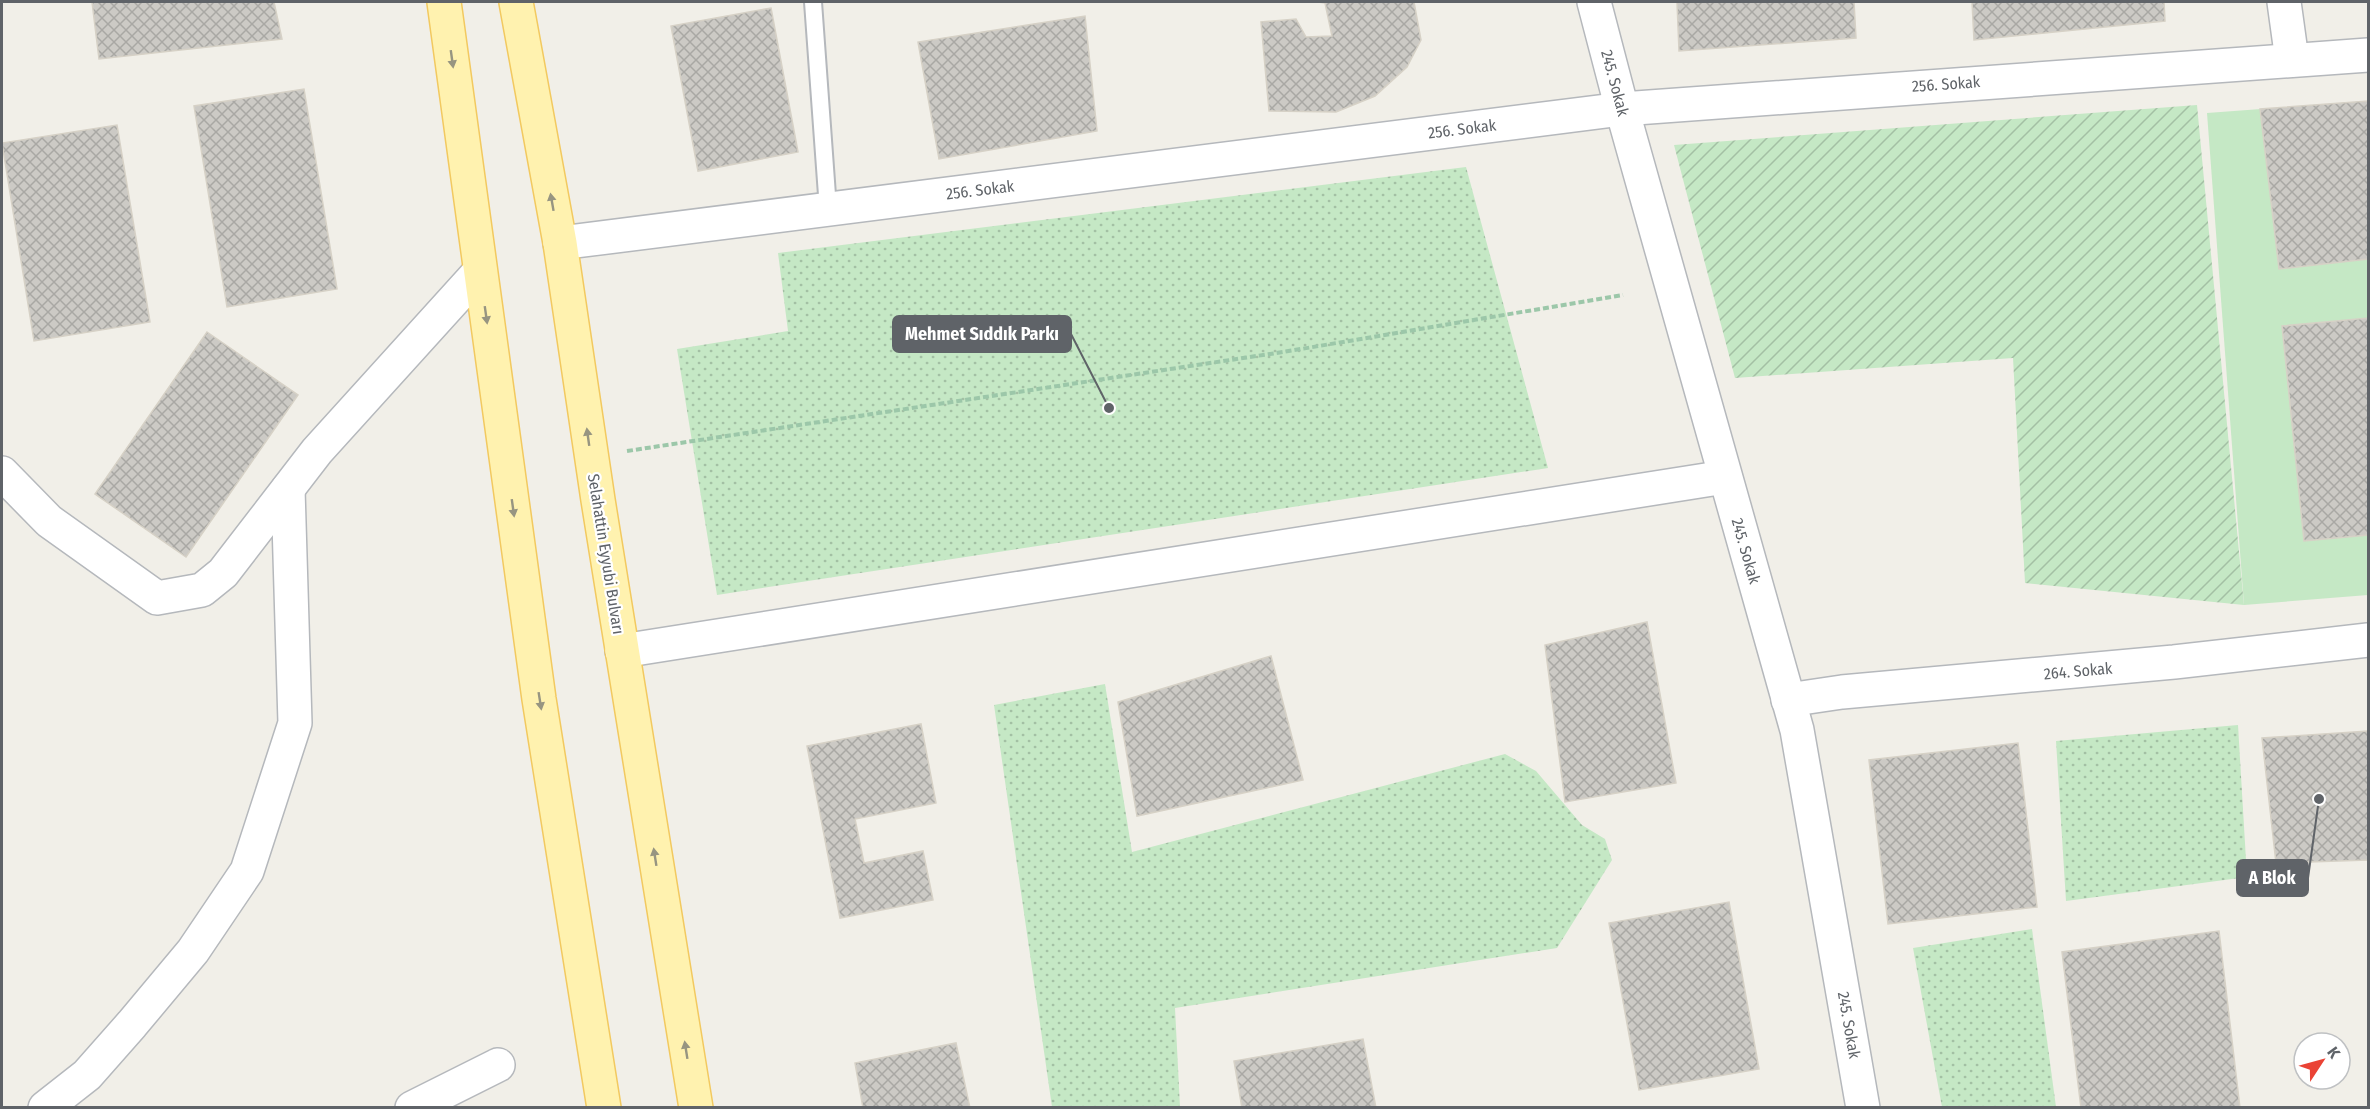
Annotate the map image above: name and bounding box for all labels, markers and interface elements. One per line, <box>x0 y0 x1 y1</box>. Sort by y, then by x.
street label: 245. Sokak <box>1597 48 1633 119</box>
one-way arrow <box>447 50 456 69</box>
street label: 256. Sokak <box>1911 72 1981 96</box>
street label: 256. Sokak <box>1427 115 1498 143</box>
street label: 256. Sokak <box>945 176 1016 204</box>
one-way arrow <box>548 193 557 212</box>
one-way arrow <box>482 306 491 325</box>
callout: Mehmet Sıddık Parkı <box>893 316 1071 352</box>
text: Mehmet Sıddık Parkı <box>905 323 1059 345</box>
one-way arrow <box>584 427 593 446</box>
street label: Selahattin Eyyubi Bulvarı <box>584 472 628 636</box>
one-way arrow <box>508 499 518 518</box>
street label: 245. Sokak <box>1728 516 1765 587</box>
street label: 264. Sokak <box>2043 658 2114 683</box>
one-way arrow <box>535 692 544 711</box>
one-way arrow <box>651 848 660 867</box>
callout: A Blok <box>2237 860 2308 896</box>
text: A Blok <box>2247 867 2296 889</box>
street label: 245. Sokak <box>1834 990 1864 1061</box>
north arrow <box>2292 1031 2352 1091</box>
one-way arrow <box>682 1040 691 1059</box>
text: K <box>2323 1043 2345 1062</box>

